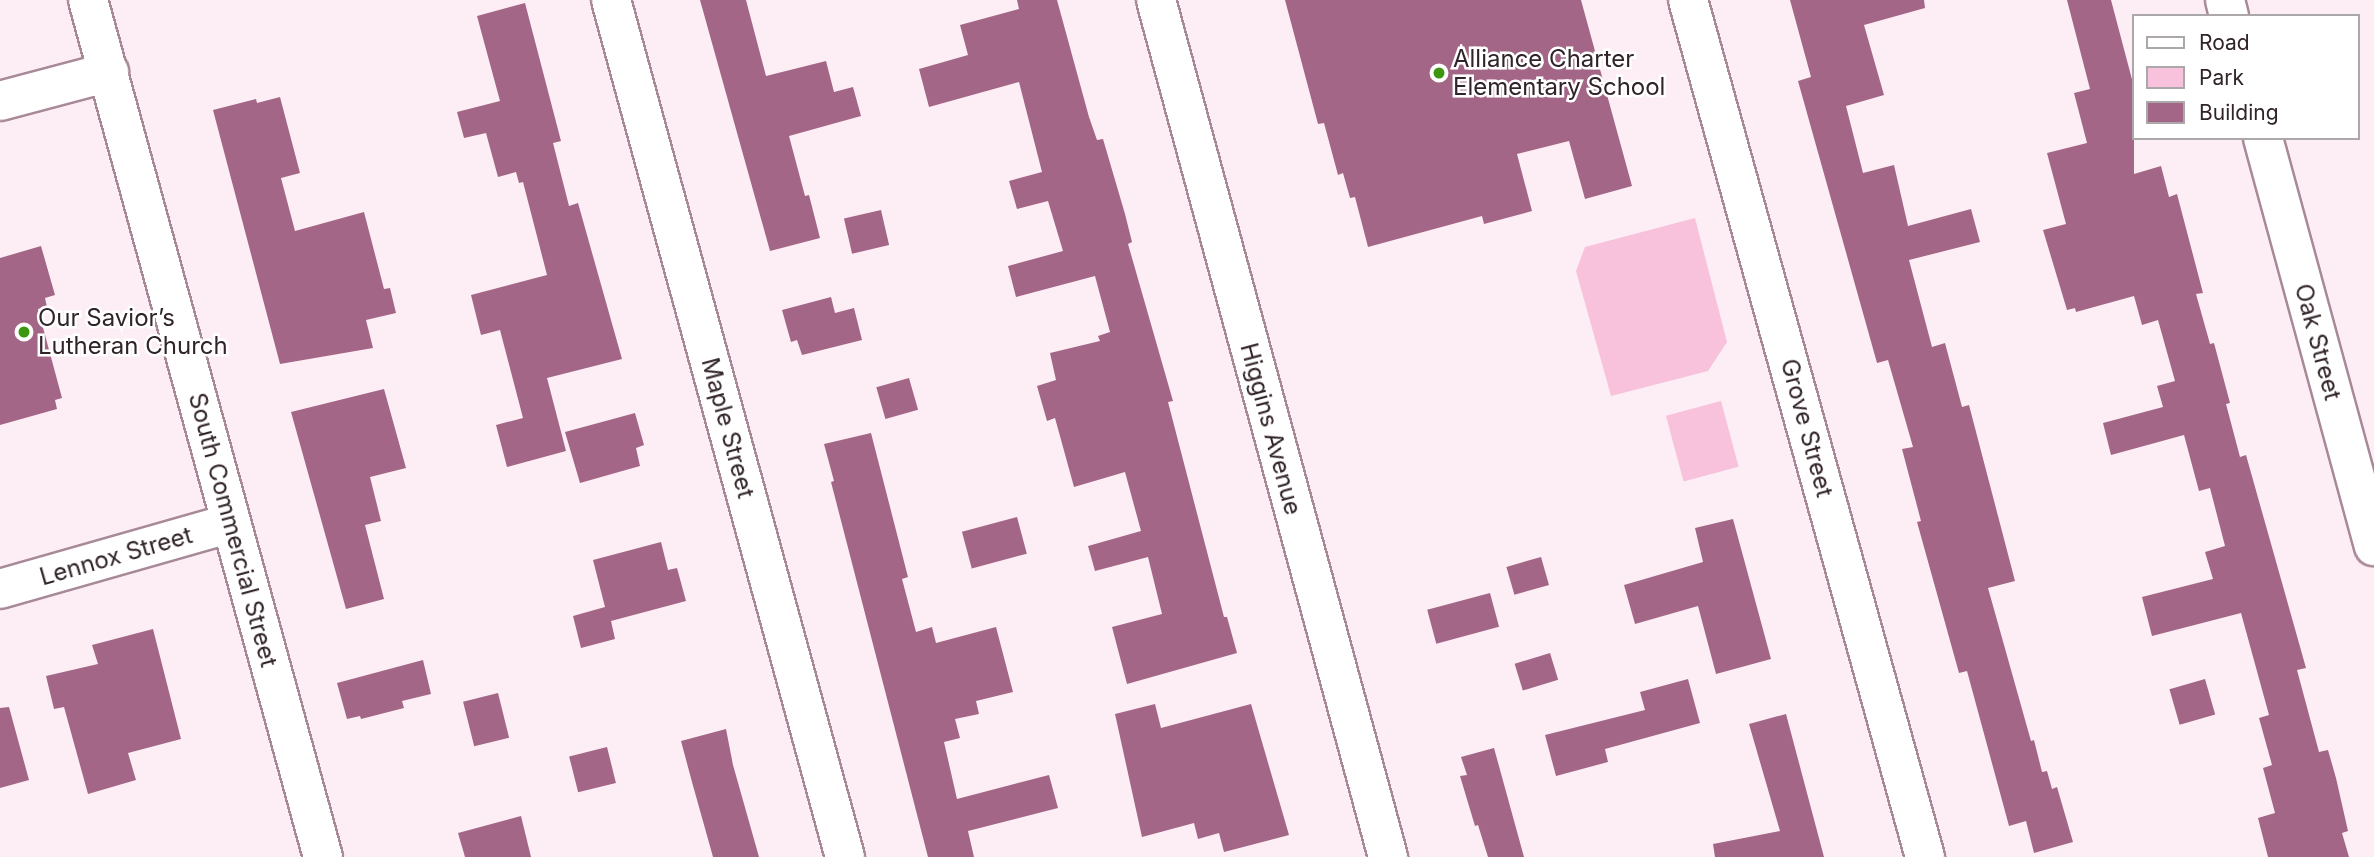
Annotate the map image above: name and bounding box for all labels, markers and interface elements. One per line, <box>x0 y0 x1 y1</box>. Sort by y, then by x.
legend <box>2132 14 2360 140</box>
text: Road <box>2199 30 2250 55</box>
place label: Alliance Charter Elementary School <box>1453 45 1665 101</box>
marker: Alliance Charter Elementary School <box>1431 65 1447 81</box>
text: Park <box>2199 65 2244 90</box>
text: Building <box>2199 100 2279 125</box>
street label: Oak Street <box>2289 281 2347 403</box>
place label: Our Savior’s Lutheran Church <box>38 304 228 360</box>
marker: Our Savior’s Lutheran Church <box>16 324 32 340</box>
street label: Higgins Avenue <box>1234 340 1308 518</box>
street label: Maple Street <box>695 355 761 501</box>
street label: Grove Street <box>1775 356 1839 500</box>
street label: South Commercial Street <box>183 390 283 670</box>
street label: Lennox Street <box>36 520 196 592</box>

